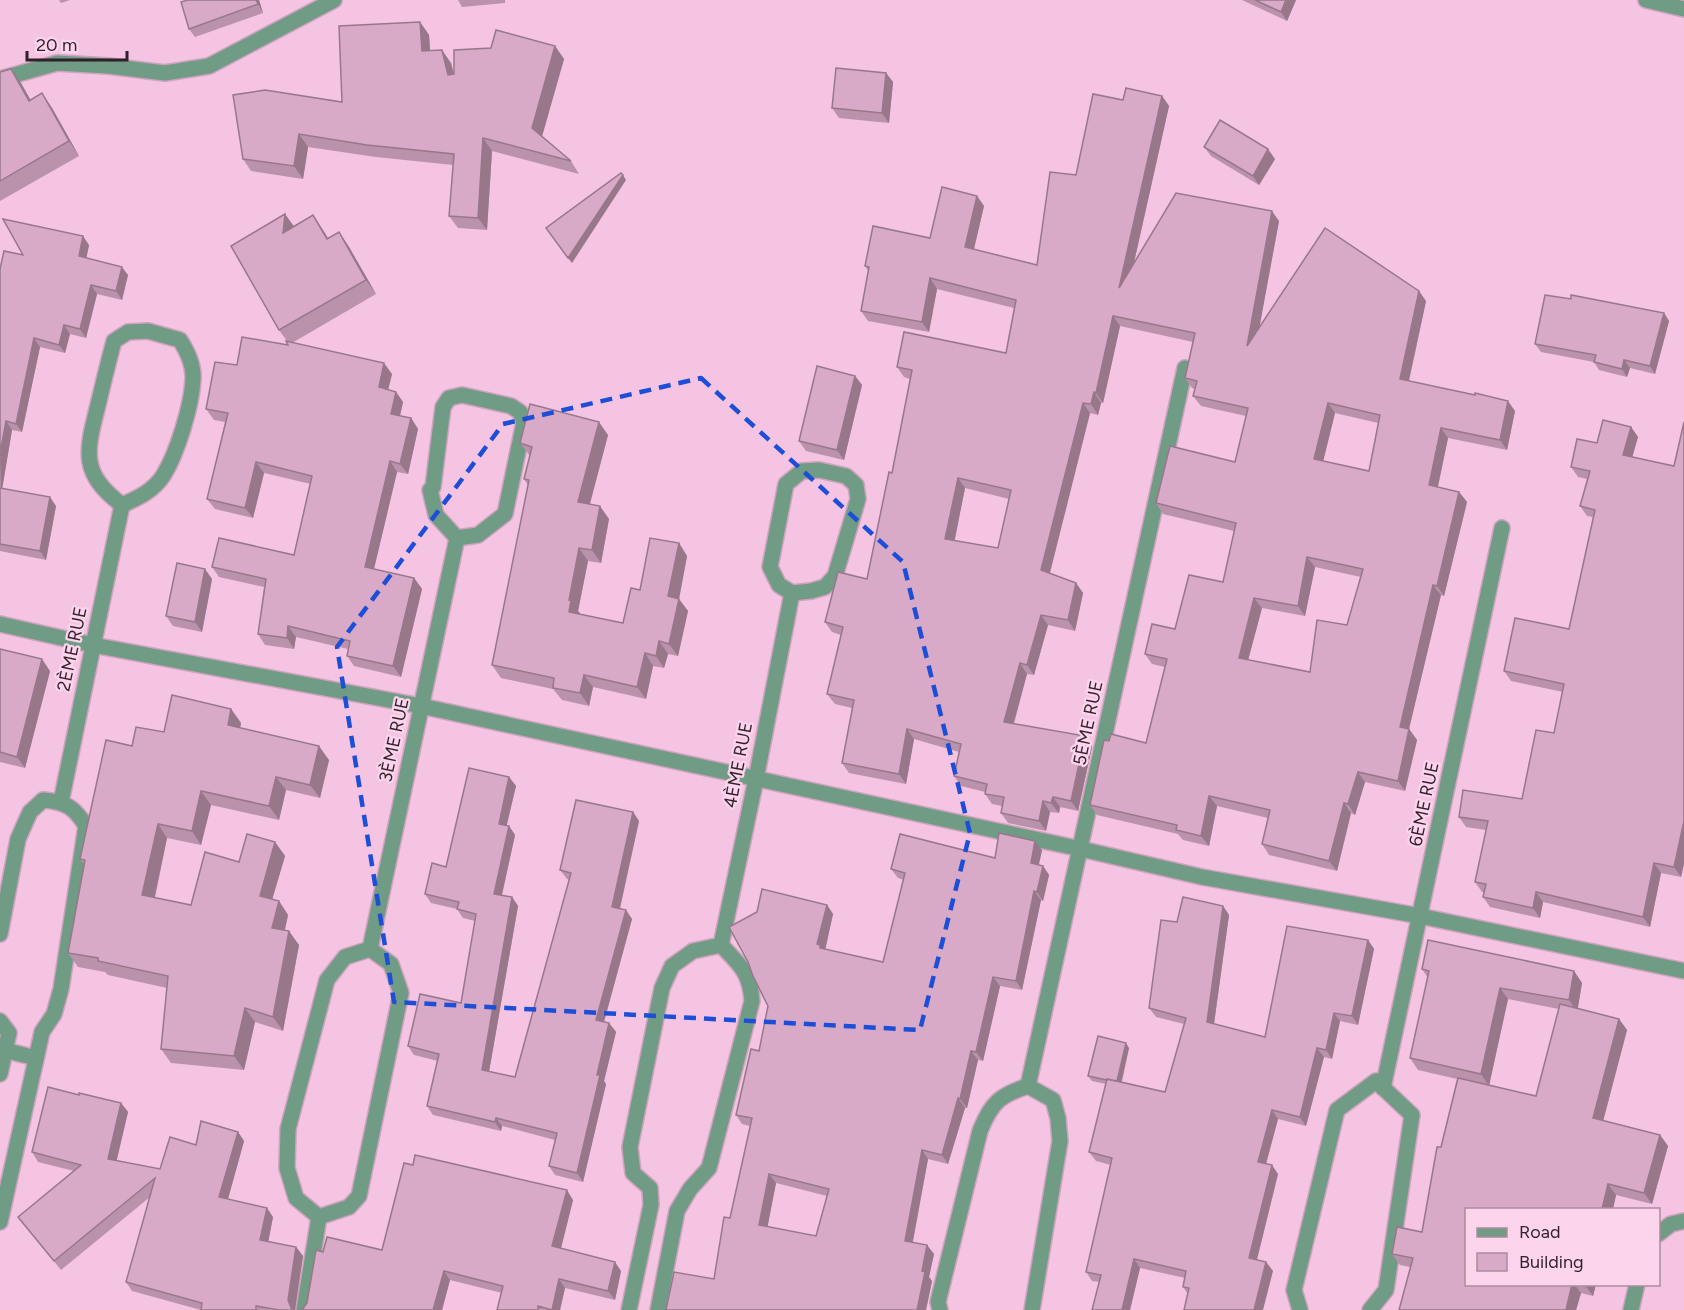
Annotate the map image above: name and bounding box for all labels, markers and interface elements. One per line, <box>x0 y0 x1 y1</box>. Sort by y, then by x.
scale bar <box>27 24 128 62</box>
text: 20 m <box>36 34 77 56</box>
street label: 2ÈME RUE <box>52 605 92 693</box>
street label: 5ÈME RUE <box>1068 679 1108 767</box>
street label: 3ÈME RUE <box>374 696 414 784</box>
street label: 4ÈME RUE <box>719 720 757 810</box>
street label: 6ÈME RUE <box>1404 760 1444 848</box>
legend <box>1465 1208 1660 1286</box>
text: Road <box>1519 1221 1560 1243</box>
text: Building <box>1519 1251 1584 1273</box>

